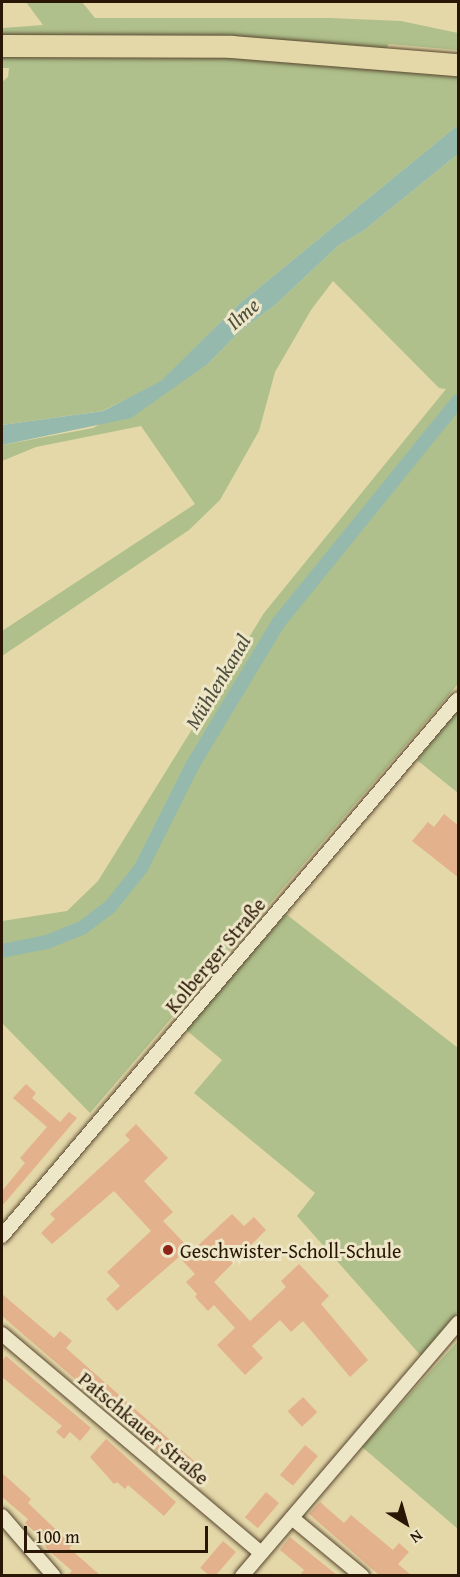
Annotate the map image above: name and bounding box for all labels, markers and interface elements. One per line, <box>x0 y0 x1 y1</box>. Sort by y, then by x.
water label: Ilme <box>222 293 264 335</box>
water label: Mühlenkanal <box>180 630 256 734</box>
street label: Kolberger Straße <box>160 892 270 1018</box>
place label: Geschwister-Scholl-Schule <box>180 1238 401 1262</box>
marker: Geschwister-Scholl-Schule <box>161 1243 175 1257</box>
street label: Patschkauer Straße <box>74 1366 214 1490</box>
north arrow <box>376 1493 436 1553</box>
scale bar <box>27 1514 212 1552</box>
text: 100 m <box>35 1523 80 1550</box>
text: N <box>405 1525 428 1550</box>

